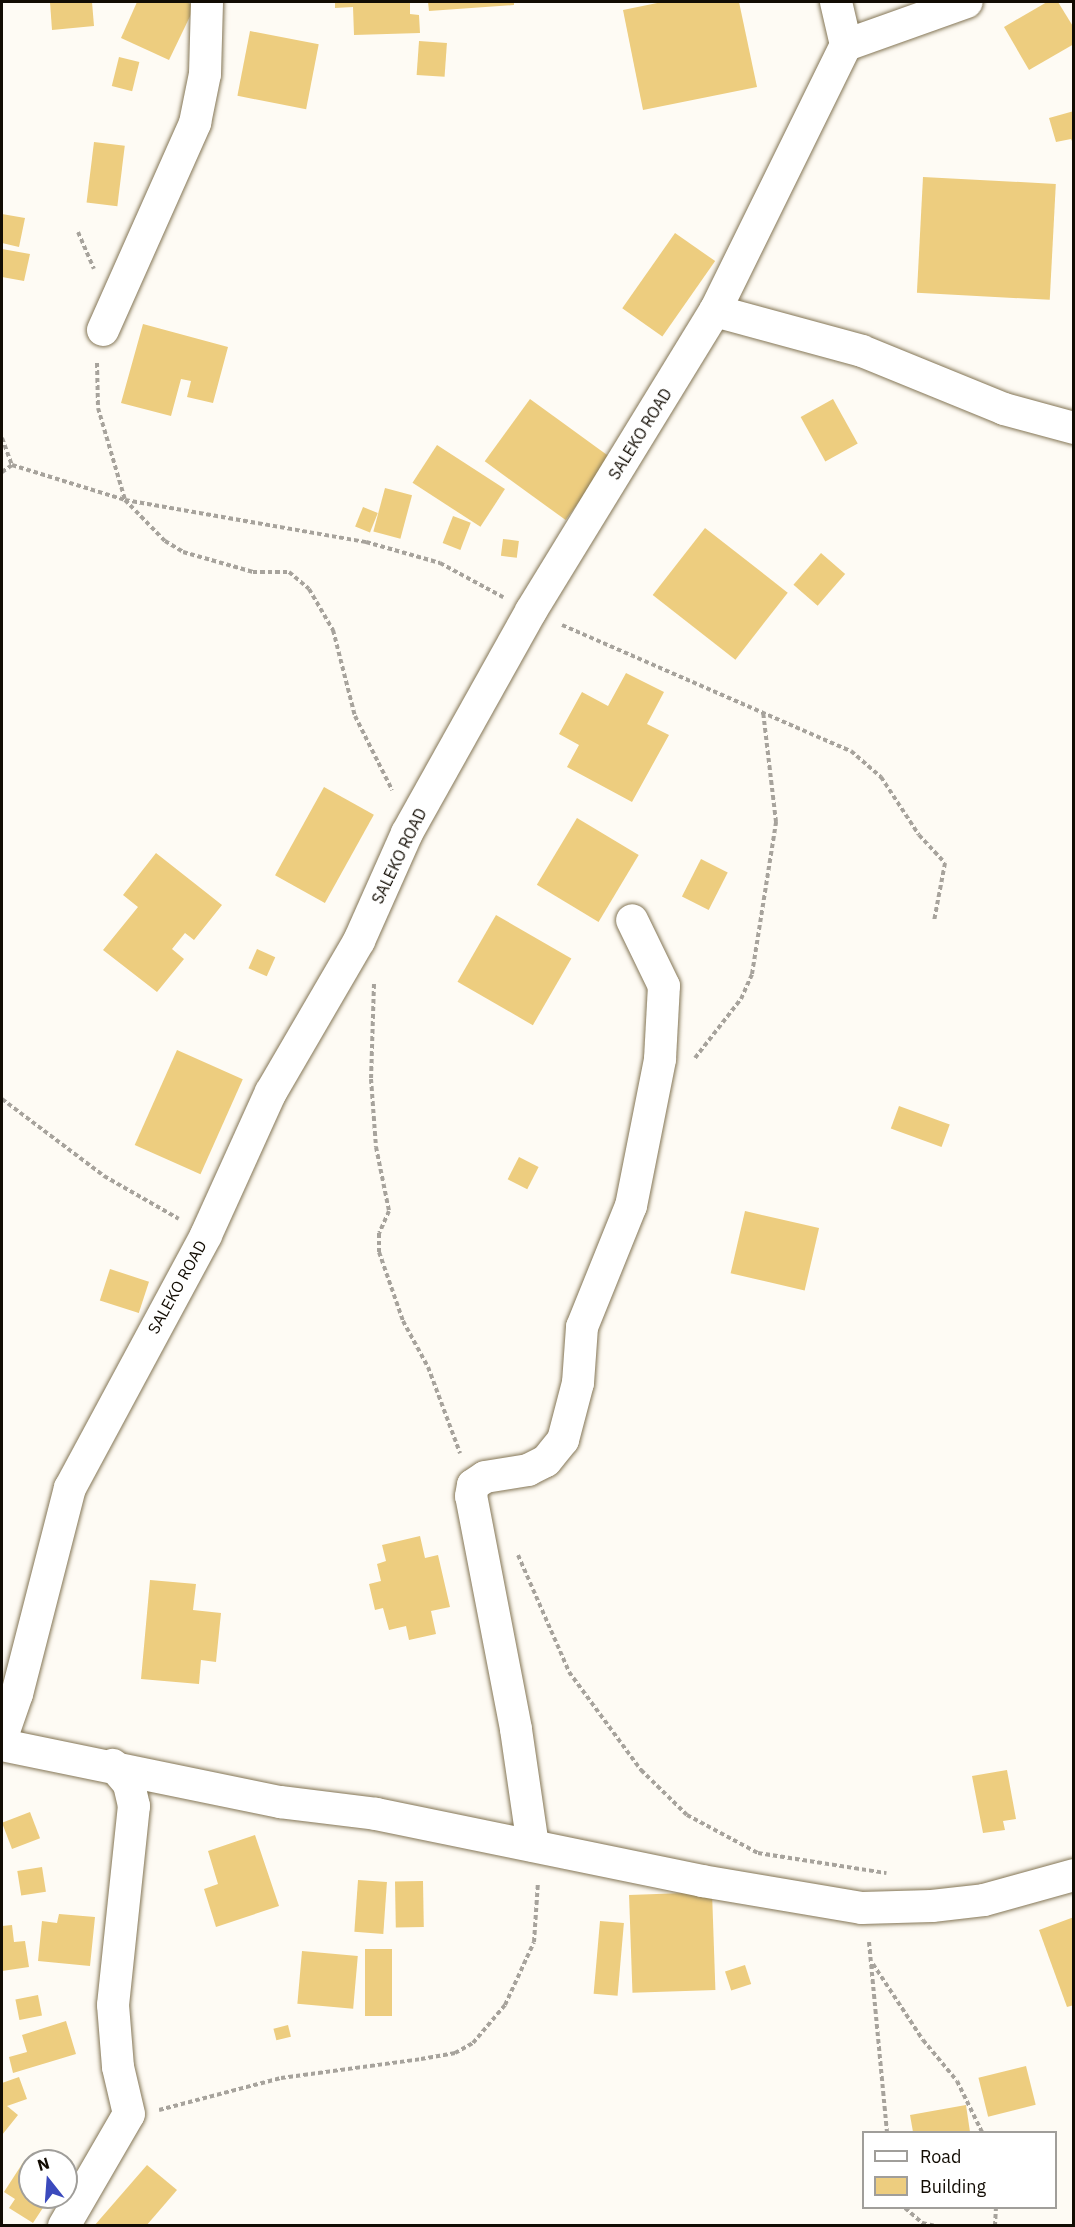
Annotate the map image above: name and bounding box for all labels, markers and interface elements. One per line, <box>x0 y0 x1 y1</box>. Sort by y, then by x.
street label: SALEKO ROAD <box>604 385 676 483</box>
street label: SALEKO ROAD <box>368 805 430 907</box>
street label: SALEKO ROAD <box>143 1237 211 1337</box>
legend <box>862 2131 1057 2209</box>
text: Road <box>920 2145 961 2168</box>
north arrow <box>18 2149 78 2209</box>
text: N <box>35 2152 52 2175</box>
text: Building <box>920 2175 986 2198</box>

